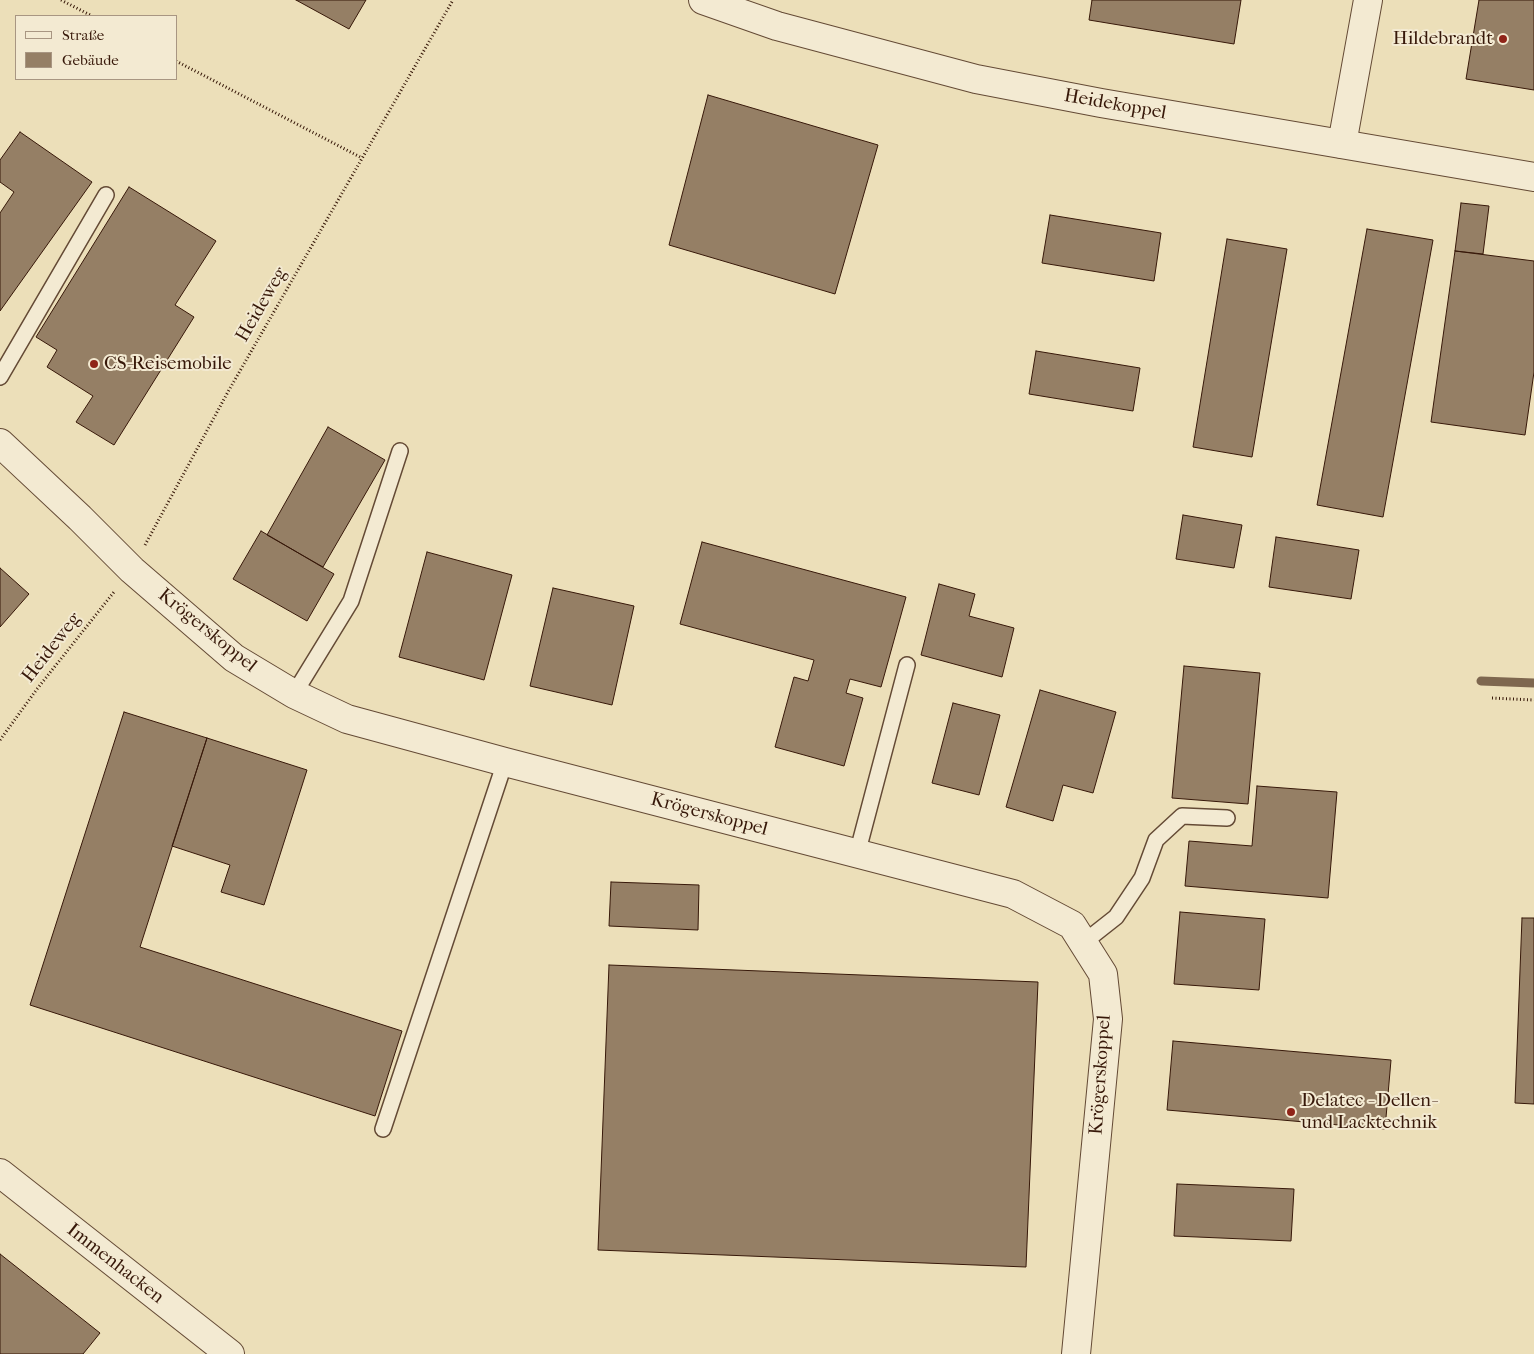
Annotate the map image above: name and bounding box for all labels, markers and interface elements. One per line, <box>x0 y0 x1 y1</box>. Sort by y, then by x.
legend <box>15 15 178 80</box>
text: Straße <box>62 26 104 44</box>
place label: Hildebrandt <box>1393 28 1493 50</box>
marker: Hildebrandt <box>1497 33 1509 45</box>
text: Gebäude <box>62 51 119 69</box>
street label: Heidekoppel <box>1062 85 1168 125</box>
street label: Heideweg <box>231 264 293 346</box>
place label: CS-Reisemobile <box>104 353 232 375</box>
marker: CS-Reisemobile <box>88 358 100 370</box>
street label: Krögerskoppel <box>153 584 261 678</box>
street label: Heideweg <box>18 608 86 688</box>
street label: Krögerskoppel <box>648 788 770 842</box>
street label: Krögerskoppel <box>1085 1014 1117 1136</box>
place label: Delatec - Dellen- und Lacktechnik <box>1301 1090 1437 1134</box>
marker: Delatec - Dellen- und Lacktechnik <box>1285 1106 1297 1118</box>
street label: Immenhacken <box>62 1219 168 1309</box>

